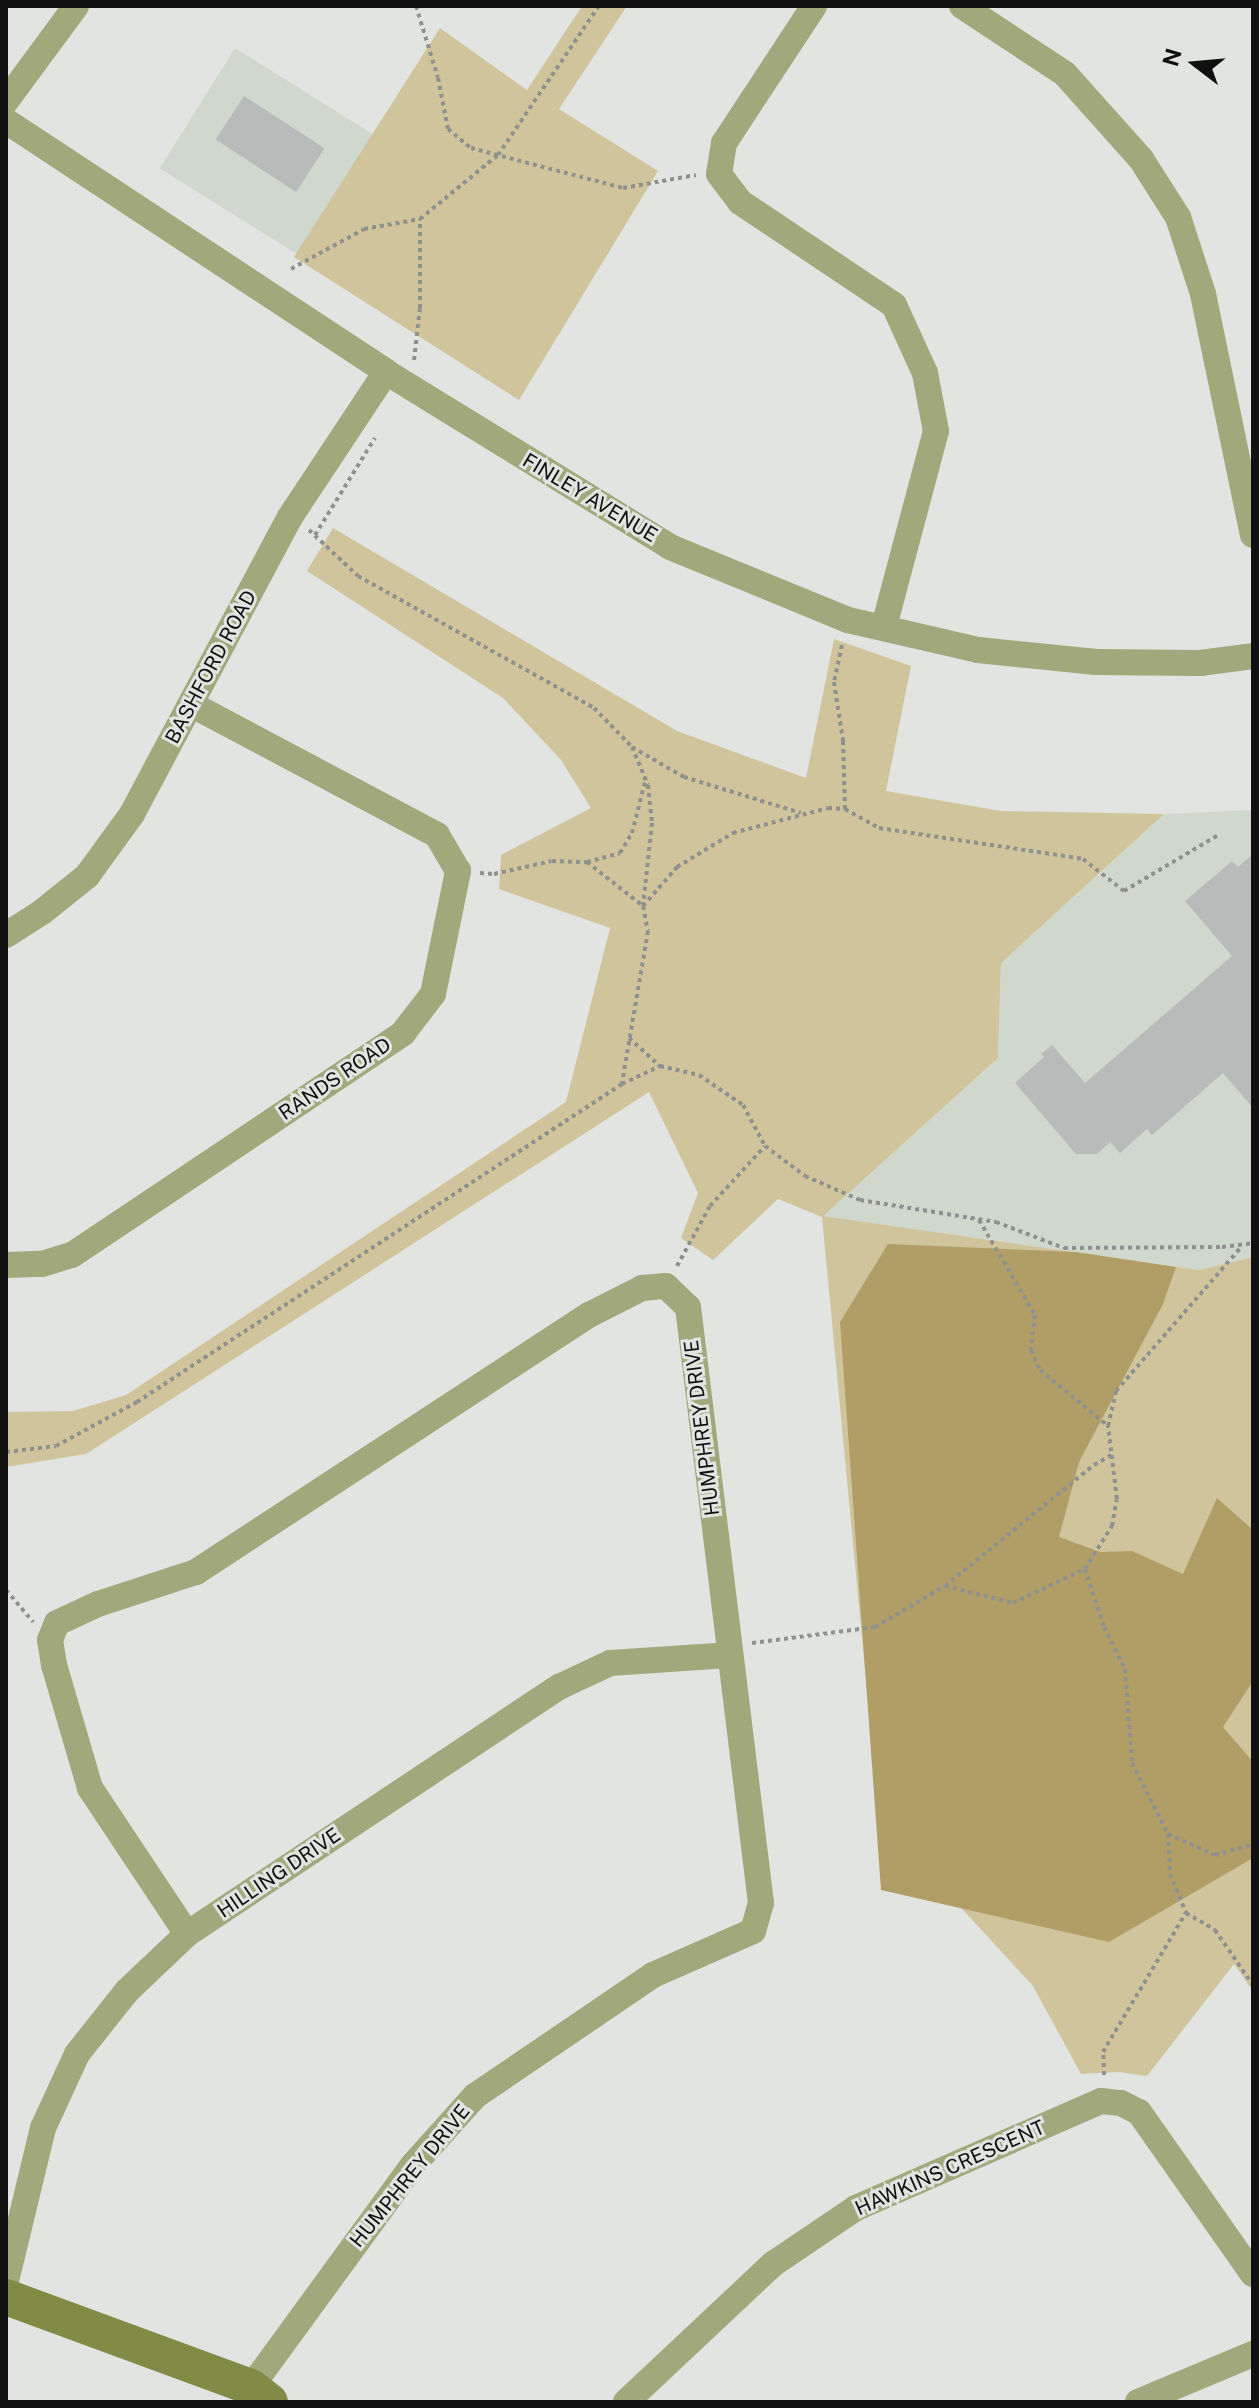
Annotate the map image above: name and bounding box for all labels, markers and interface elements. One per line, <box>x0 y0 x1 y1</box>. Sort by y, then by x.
north arrow <box>1155 24 1235 104</box>
text: N <box>1157 46 1187 69</box>
street label: FINLEY AVENUE <box>518 448 662 548</box>
street label: BASHFORD ROAD <box>160 586 262 748</box>
street label: RANDS ROAD <box>274 1033 396 1125</box>
street label: HUMPHREY DRIVE <box>679 1339 725 1517</box>
street label: HILLING DRIVE <box>213 1823 345 1923</box>
street label: HUMPHREY DRIVE <box>345 2100 475 2252</box>
street label: HAWKINS CRESCENT <box>851 2115 1049 2221</box>

